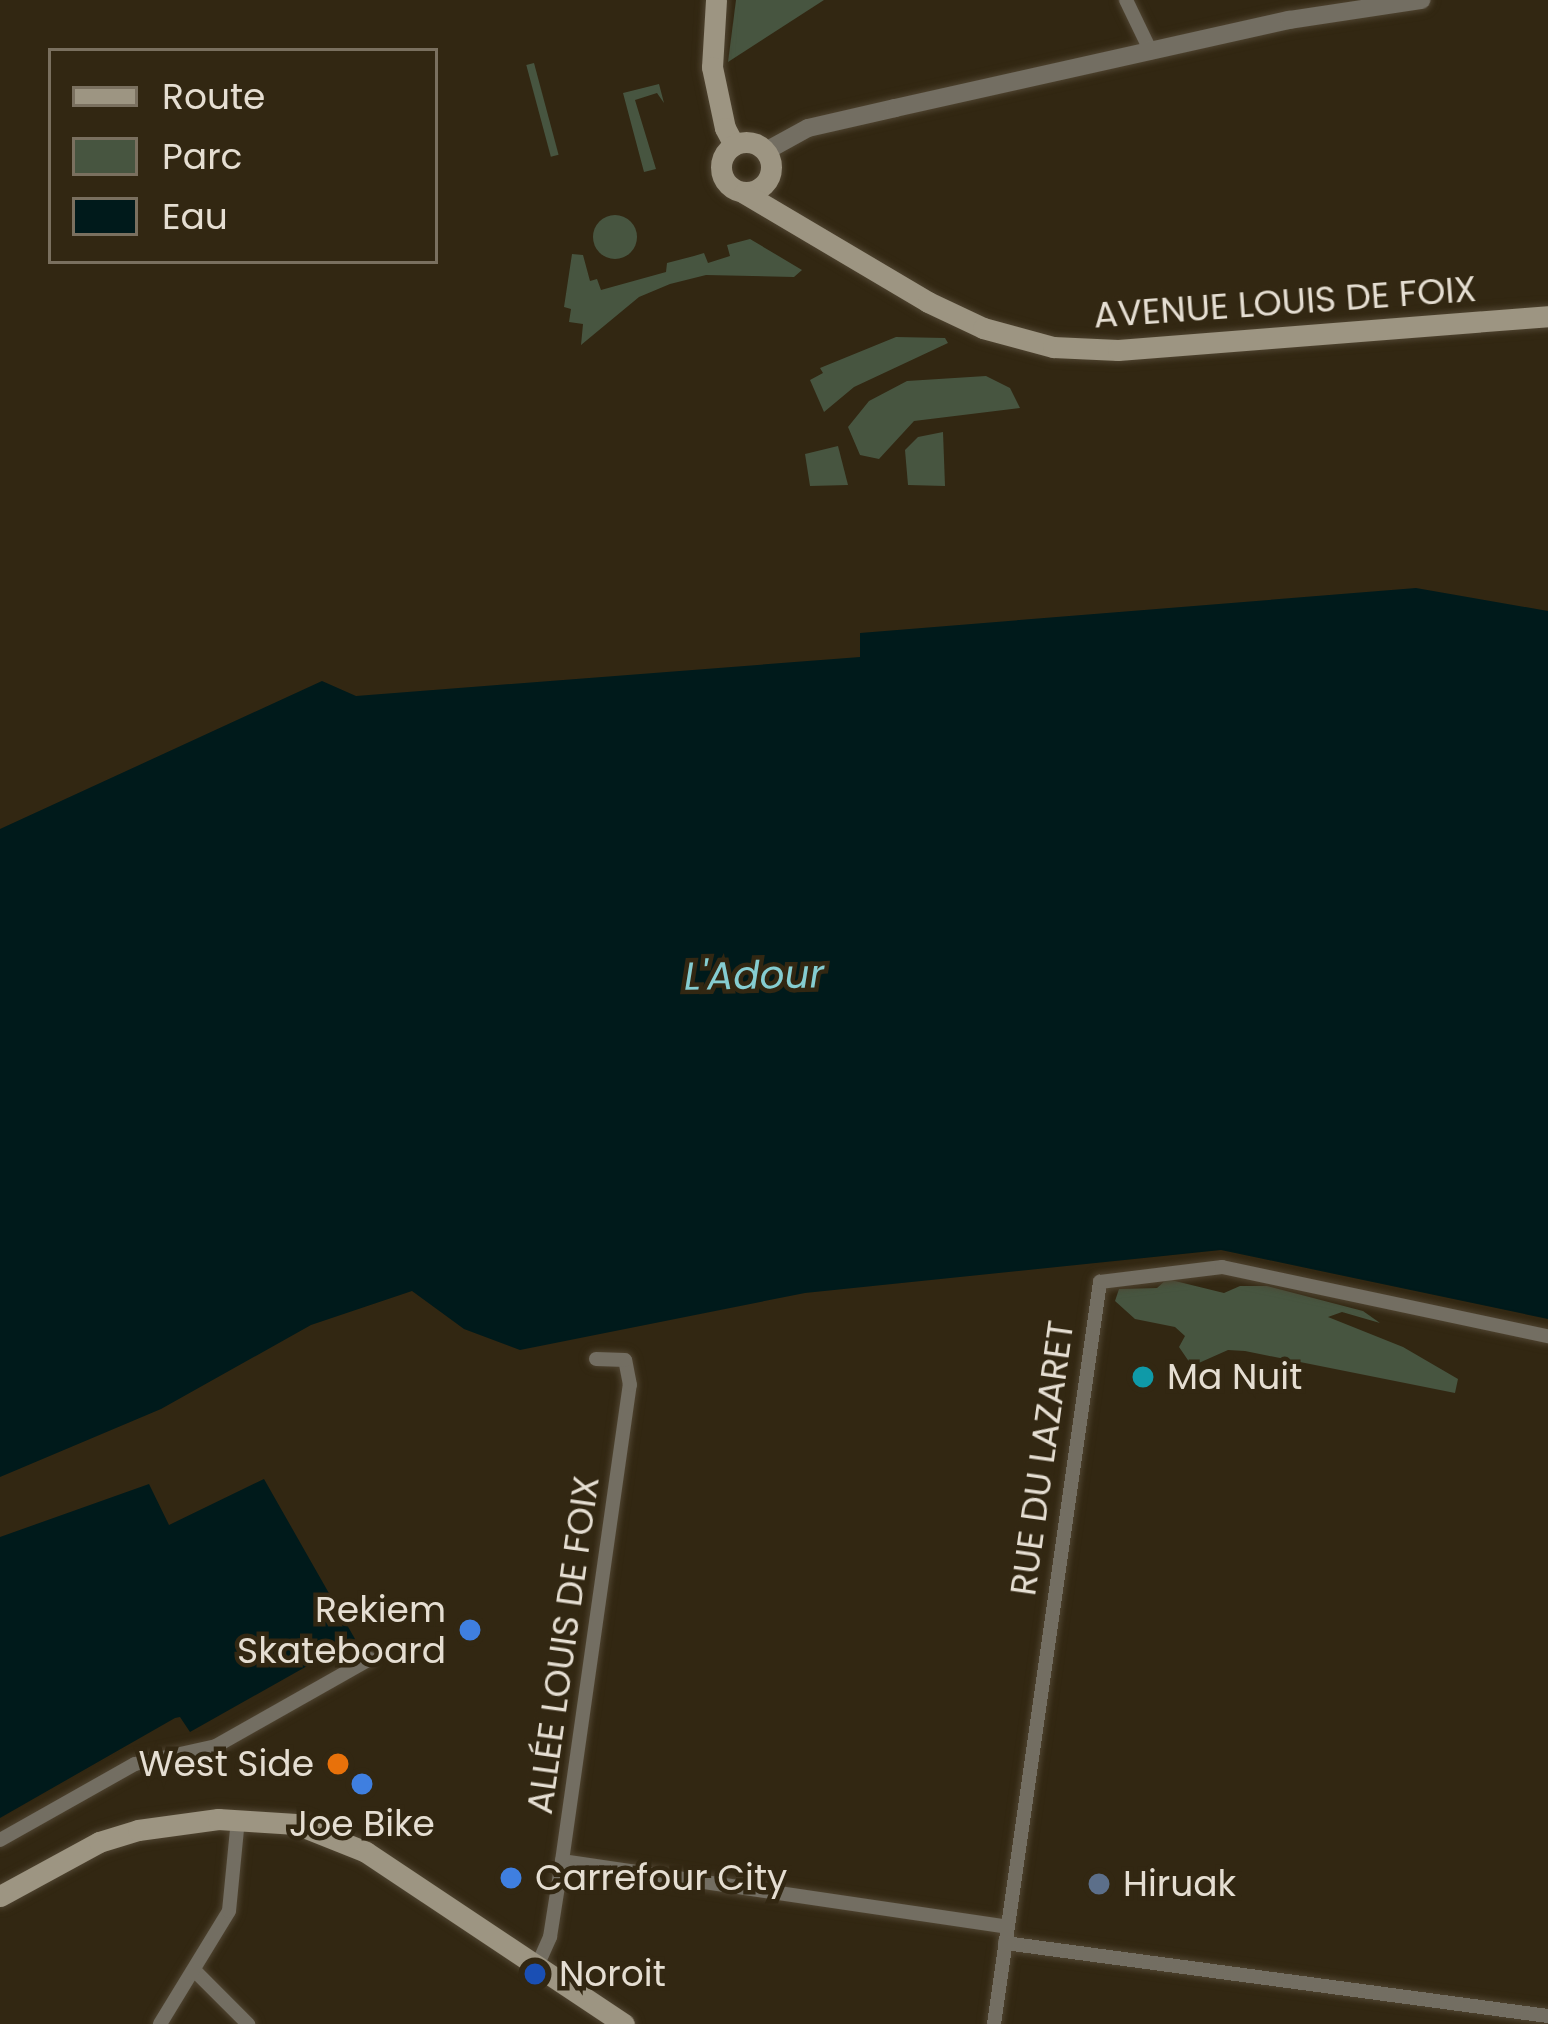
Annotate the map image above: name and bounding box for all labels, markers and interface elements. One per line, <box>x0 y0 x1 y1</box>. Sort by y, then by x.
legend <box>48 48 438 264</box>
text: Route <box>162 71 265 122</box>
text: Parc <box>162 131 242 182</box>
text: Eau <box>162 191 228 242</box>
street label: AVENUE LOUIS DE FOIX <box>1092 267 1478 337</box>
water label: L'Adour <box>684 951 824 1001</box>
street label: RUE DU LAZARET <box>1001 1318 1083 1598</box>
place label: Ma Nuit <box>1167 1355 1302 1399</box>
marker: Ma Nuit <box>1130 1364 1156 1390</box>
street label: ALLÉE LOUIS DE FOIX <box>518 1473 608 1817</box>
place label: Rekiem Skateboard <box>237 1587 446 1672</box>
marker: Rekiem Skateboard <box>457 1617 483 1643</box>
place label: West Side <box>138 1742 314 1786</box>
marker: West Side <box>325 1751 351 1777</box>
marker: Joe Bike <box>349 1771 375 1797</box>
place label: Joe Bike <box>289 1802 435 1846</box>
place label: Carrefour City <box>535 1856 787 1900</box>
place label: Hiruak <box>1123 1862 1236 1906</box>
marker: Carrefour City <box>498 1865 524 1891</box>
marker: Hiruak <box>1086 1871 1112 1897</box>
place label: Noroit <box>559 1952 666 1996</box>
marker: Noroit <box>522 1961 548 1987</box>

